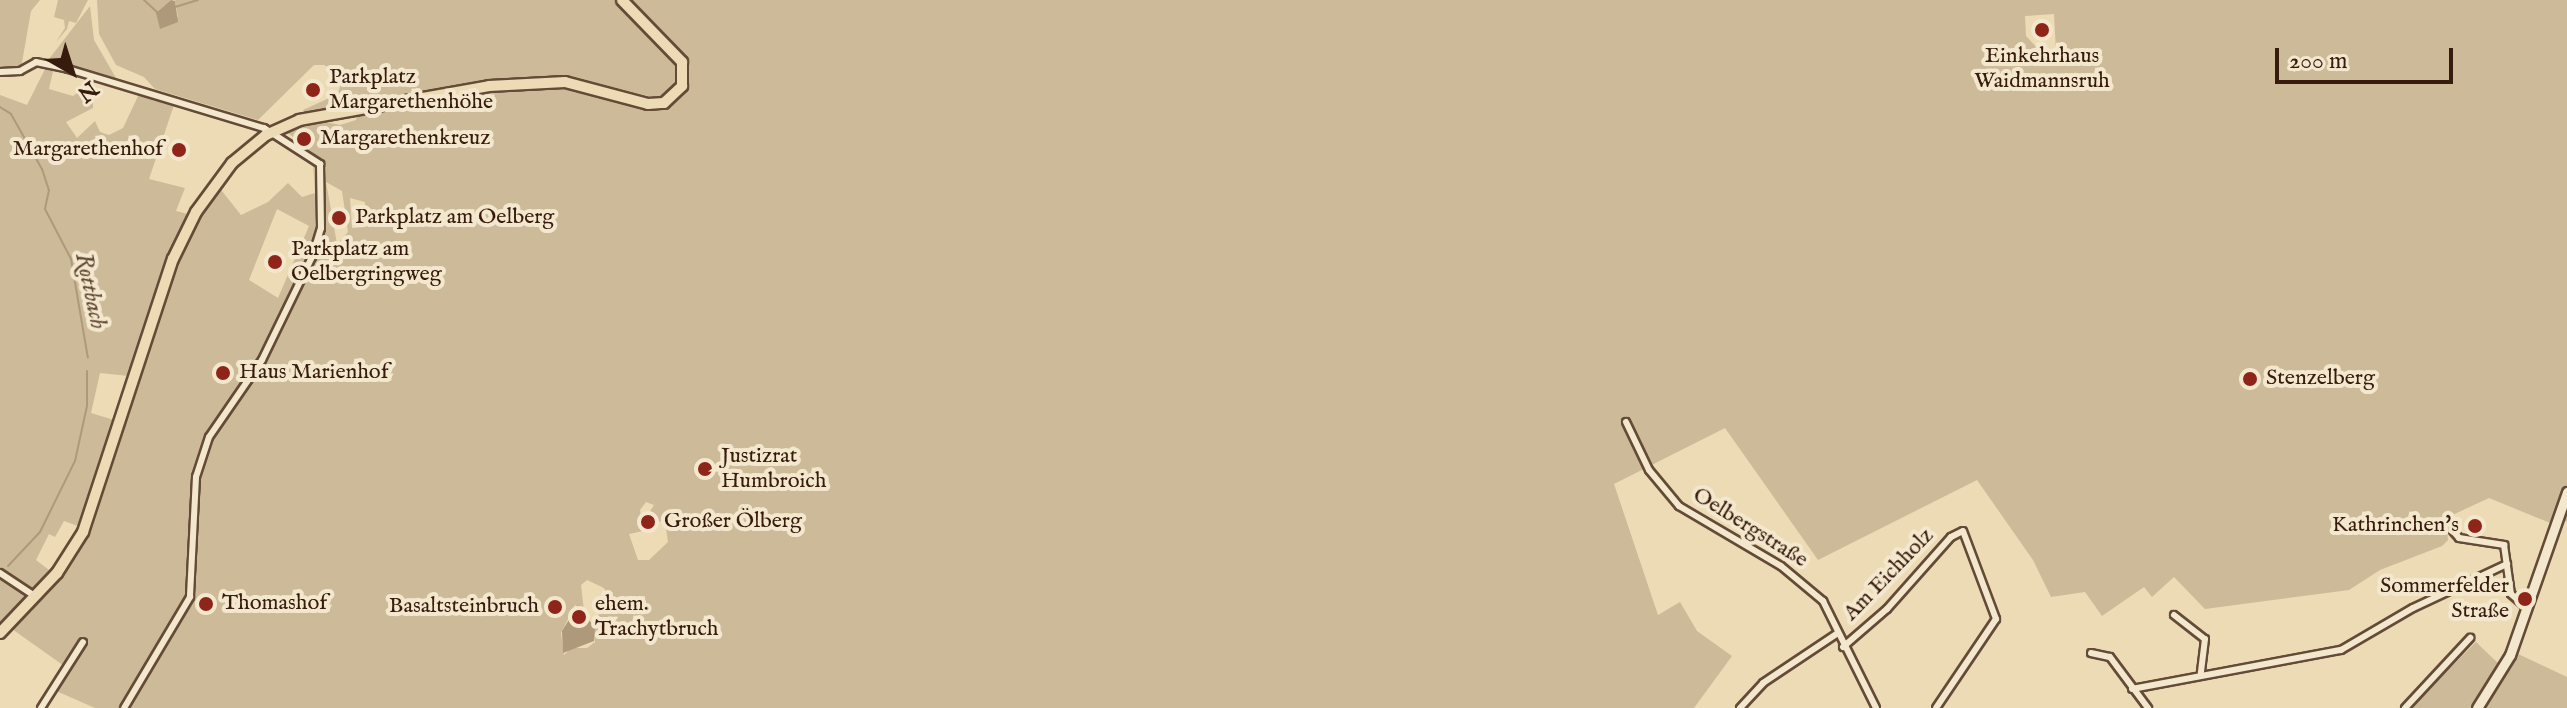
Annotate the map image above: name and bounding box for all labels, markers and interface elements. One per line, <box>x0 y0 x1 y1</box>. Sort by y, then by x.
marker: Einkehrhaus Waidmannsruh <box>2033 21 2051 39</box>
north arrow <box>32 32 112 112</box>
scale bar <box>2279 32 2457 82</box>
place label: Einkehrhaus Waidmannsruh <box>1974 43 2110 94</box>
text: 200 m <box>2289 46 2348 77</box>
place label: Parkplatz Margarethenhöhe <box>329 64 493 116</box>
text: N <box>71 74 103 108</box>
marker: Parkplatz Margarethenhöhe <box>304 81 322 99</box>
place label: Margarethenkreuz <box>320 126 490 152</box>
marker: Margarethenkreuz <box>295 130 313 148</box>
place label: Margarethenhof <box>13 137 163 163</box>
marker: Margarethenhof <box>170 141 188 159</box>
place label: Parkplatz am Oelberg <box>355 205 554 231</box>
marker: Parkplatz am Oelberg <box>330 209 348 227</box>
place label: Parkplatz am Oelbergringweg <box>291 236 442 288</box>
water label: Rottbach <box>68 250 112 332</box>
marker: Parkplatz am Oelbergringweg <box>266 253 284 271</box>
place label: Haus Marienhof <box>239 360 389 386</box>
marker: Haus Marienhof <box>214 364 232 382</box>
place label: Stenzelberg <box>2266 366 2375 392</box>
marker: Stenzelberg <box>2241 370 2259 388</box>
place label: Justizrat Humbroich <box>721 443 826 494</box>
marker: Justizrat Humbroich <box>696 460 714 478</box>
street label: Oelbergstraße <box>1688 482 1812 574</box>
place label: Großer Ölberg <box>664 509 802 535</box>
marker: Großer Ölberg <box>639 513 657 531</box>
place label: Kathrinchen's <box>2332 513 2459 539</box>
marker: Kathrinchen's <box>2466 517 2484 535</box>
street label: Am Eichholz <box>1838 523 1940 627</box>
place label: Sommerfelder Straße <box>2380 573 2509 624</box>
marker: Sommerfelder Straße <box>2516 590 2534 608</box>
place label: Thomashof <box>222 591 327 617</box>
place label: ehem. Trachytbruch <box>595 591 719 642</box>
place label: Basaltsteinbruch <box>389 594 539 620</box>
marker: Thomashof <box>197 595 215 613</box>
marker: Basaltsteinbruch <box>546 598 564 616</box>
marker: ehem. Trachytbruch <box>570 608 588 626</box>

